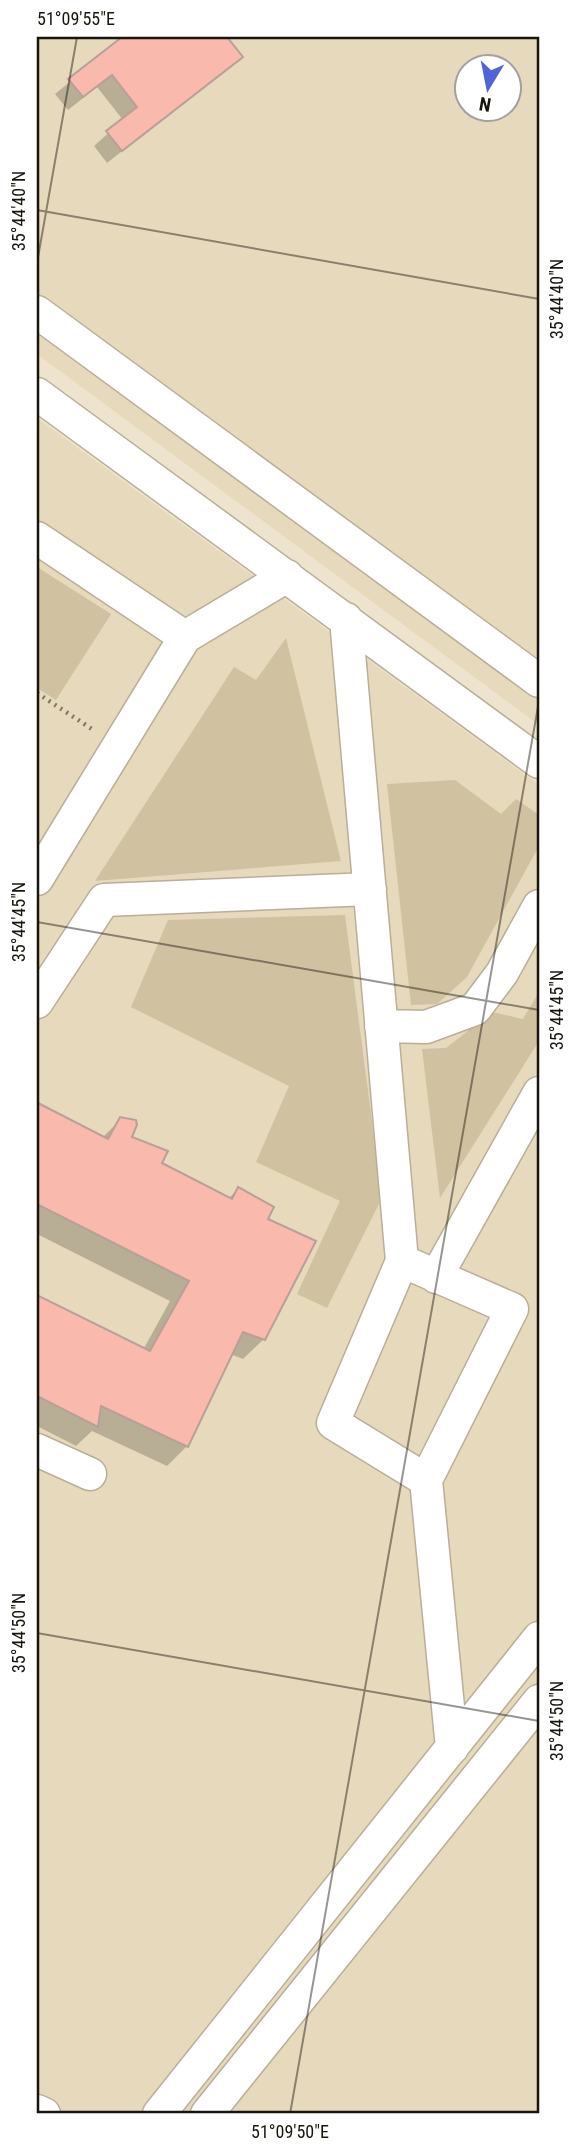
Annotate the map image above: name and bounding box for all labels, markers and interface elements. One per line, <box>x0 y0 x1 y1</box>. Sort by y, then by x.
text: 51°09'55"E <box>37 8 115 29</box>
north arrow <box>454 52 524 122</box>
text: N <box>477 92 493 117</box>
text: 35°44'40"N <box>8 171 29 251</box>
text: 35°44'40"N <box>546 259 567 339</box>
text: 35°44'45"N <box>8 882 29 962</box>
text: 35°44'45"N <box>546 970 567 1050</box>
text: 35°44'50"N <box>8 1593 29 1673</box>
text: 35°44'50"N <box>546 1681 567 1761</box>
text: 51°09'50"E <box>251 2121 329 2142</box>

